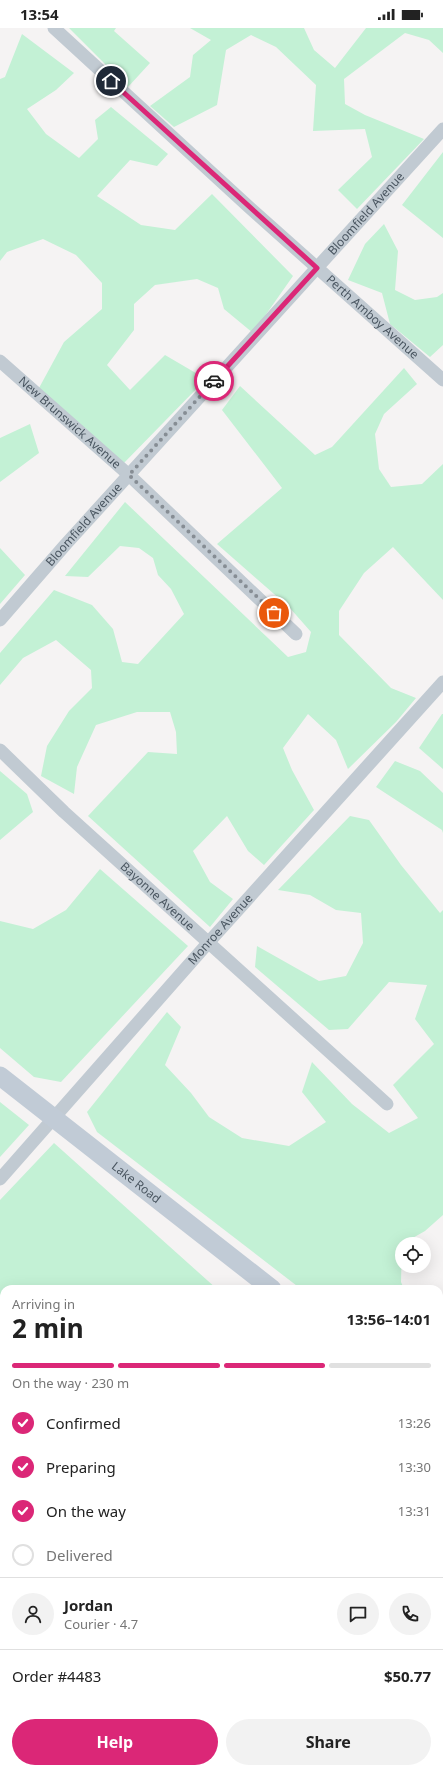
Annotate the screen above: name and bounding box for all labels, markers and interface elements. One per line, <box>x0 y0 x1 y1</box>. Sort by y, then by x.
text: 13:54 <box>20 4 59 24</box>
pin <box>94 64 128 98</box>
icon: home <box>100 70 122 92</box>
street label: Bloomfield Avenue <box>324 168 408 258</box>
street label: Perth Amboy Avenue <box>323 271 423 363</box>
courier <box>194 361 234 401</box>
icon: car <box>203 370 225 392</box>
street label: New Brunswick Avenue <box>15 372 125 472</box>
street label: Bloomfield Avenue <box>42 479 126 570</box>
pin <box>257 596 291 630</box>
icon: bag <box>263 602 285 624</box>
street label: Bayonne Avenue <box>117 858 199 934</box>
street label: Monroe Avenue <box>184 890 256 968</box>
street label: Lake Road <box>108 1158 165 1207</box>
map controls <box>395 1237 431 1273</box>
button: locate <box>395 1237 431 1273</box>
text: Arriving in <box>12 1295 75 1313</box>
text: 13:56–14:01 <box>346 1309 431 1329</box>
text: 2 min <box>12 1310 84 1346</box>
text: On the way · 230 m <box>12 1374 129 1392</box>
icon: check <box>12 1412 34 1434</box>
text: Confirmed <box>46 1413 121 1433</box>
text: 13:26 <box>398 1414 431 1432</box>
icon: check <box>12 1456 34 1478</box>
text: Preparing <box>46 1457 116 1477</box>
text: 13:30 <box>398 1458 431 1476</box>
icon: check <box>12 1500 34 1522</box>
text: On the way <box>46 1501 126 1521</box>
text: 13:31 <box>398 1502 431 1520</box>
text: Delivered <box>46 1545 113 1565</box>
button: person <box>12 1593 54 1635</box>
button: chat <box>337 1593 379 1635</box>
button: phone <box>389 1593 431 1635</box>
text: Jordan <box>64 1595 113 1615</box>
text: Courier · 4.7 <box>64 1615 138 1633</box>
text: Order #4483 <box>12 1666 101 1686</box>
text: $50.77 <box>384 1666 431 1686</box>
button: Help <box>12 1719 218 1765</box>
button: Share <box>226 1719 431 1765</box>

